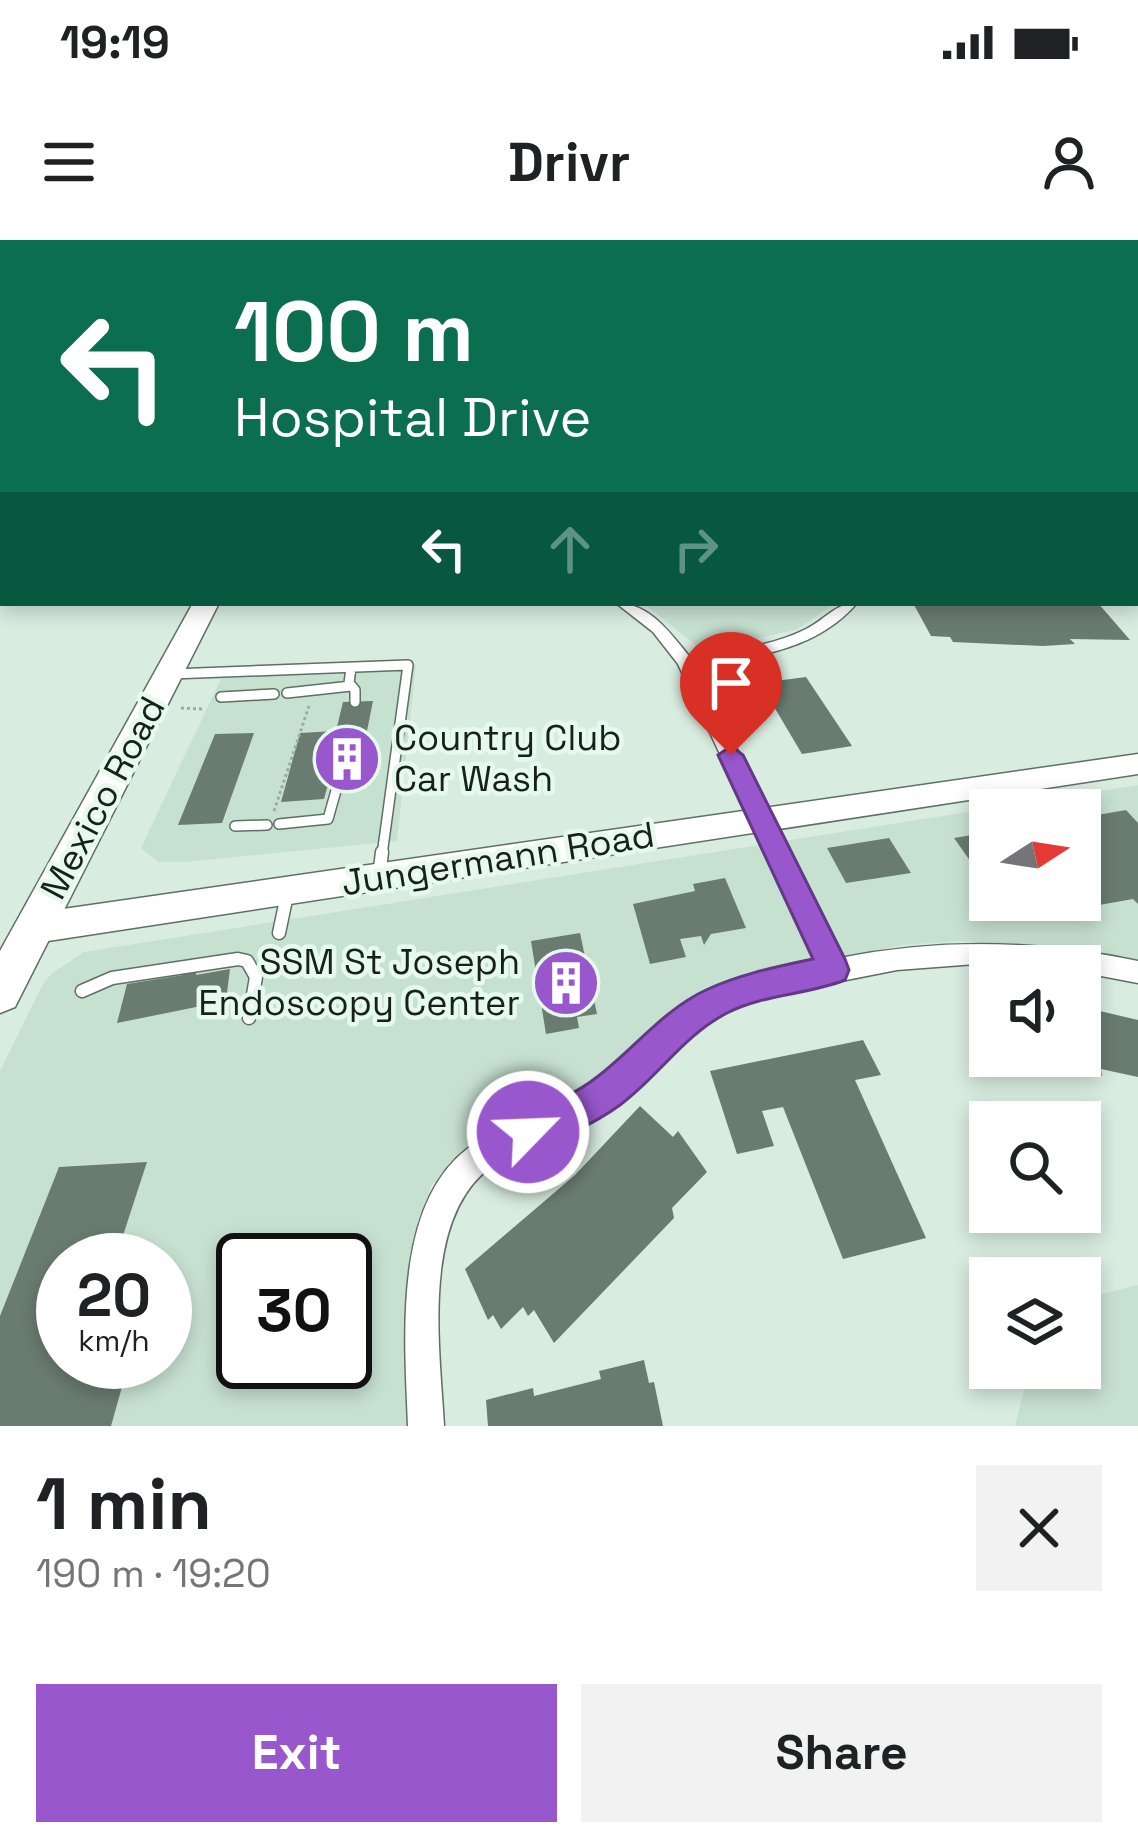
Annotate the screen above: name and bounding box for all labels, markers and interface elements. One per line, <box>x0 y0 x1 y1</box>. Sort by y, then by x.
text: 19:19 <box>60 14 170 71</box>
text: Drivr <box>508 128 630 197</box>
icon: menu <box>36 129 102 195</box>
icon: person <box>1036 129 1102 195</box>
text: 100 m <box>234 278 474 386</box>
icon: left <box>36 288 192 444</box>
text: Hospital Drive <box>234 383 591 452</box>
icon: left <box>411 516 477 582</box>
icon: ahead <box>537 516 603 582</box>
icon: right <box>663 516 729 582</box>
pin <box>680 632 782 755</box>
icon: arrive <box>698 650 764 716</box>
street label: Mexico Road <box>30 689 176 907</box>
place label: Country Club Car Wash <box>394 715 622 802</box>
building icon: Country Club Car Wash <box>312 724 382 794</box>
north arrow <box>969 789 1101 921</box>
map controls <box>969 789 1101 1389</box>
street label: Jungermann Road <box>338 812 658 906</box>
place label: SSM St Joseph Endoscopy Center <box>198 939 520 1026</box>
button: sound <box>969 945 1101 1077</box>
building icon: SSM St Joseph Endoscopy Center <box>531 948 601 1018</box>
position arrow <box>465 1069 591 1195</box>
button: search <box>969 1101 1101 1233</box>
speed limit sign: 30 <box>216 1233 372 1389</box>
text: 20 <box>77 1257 151 1334</box>
button: layers <box>969 1257 1101 1389</box>
text: km/h <box>78 1321 150 1360</box>
text: 1 min <box>36 1458 212 1550</box>
button: close <box>976 1465 1102 1591</box>
text: 190 m · 19:20 <box>36 1549 271 1598</box>
button: Exit <box>36 1684 557 1822</box>
button: Share <box>581 1684 1102 1822</box>

